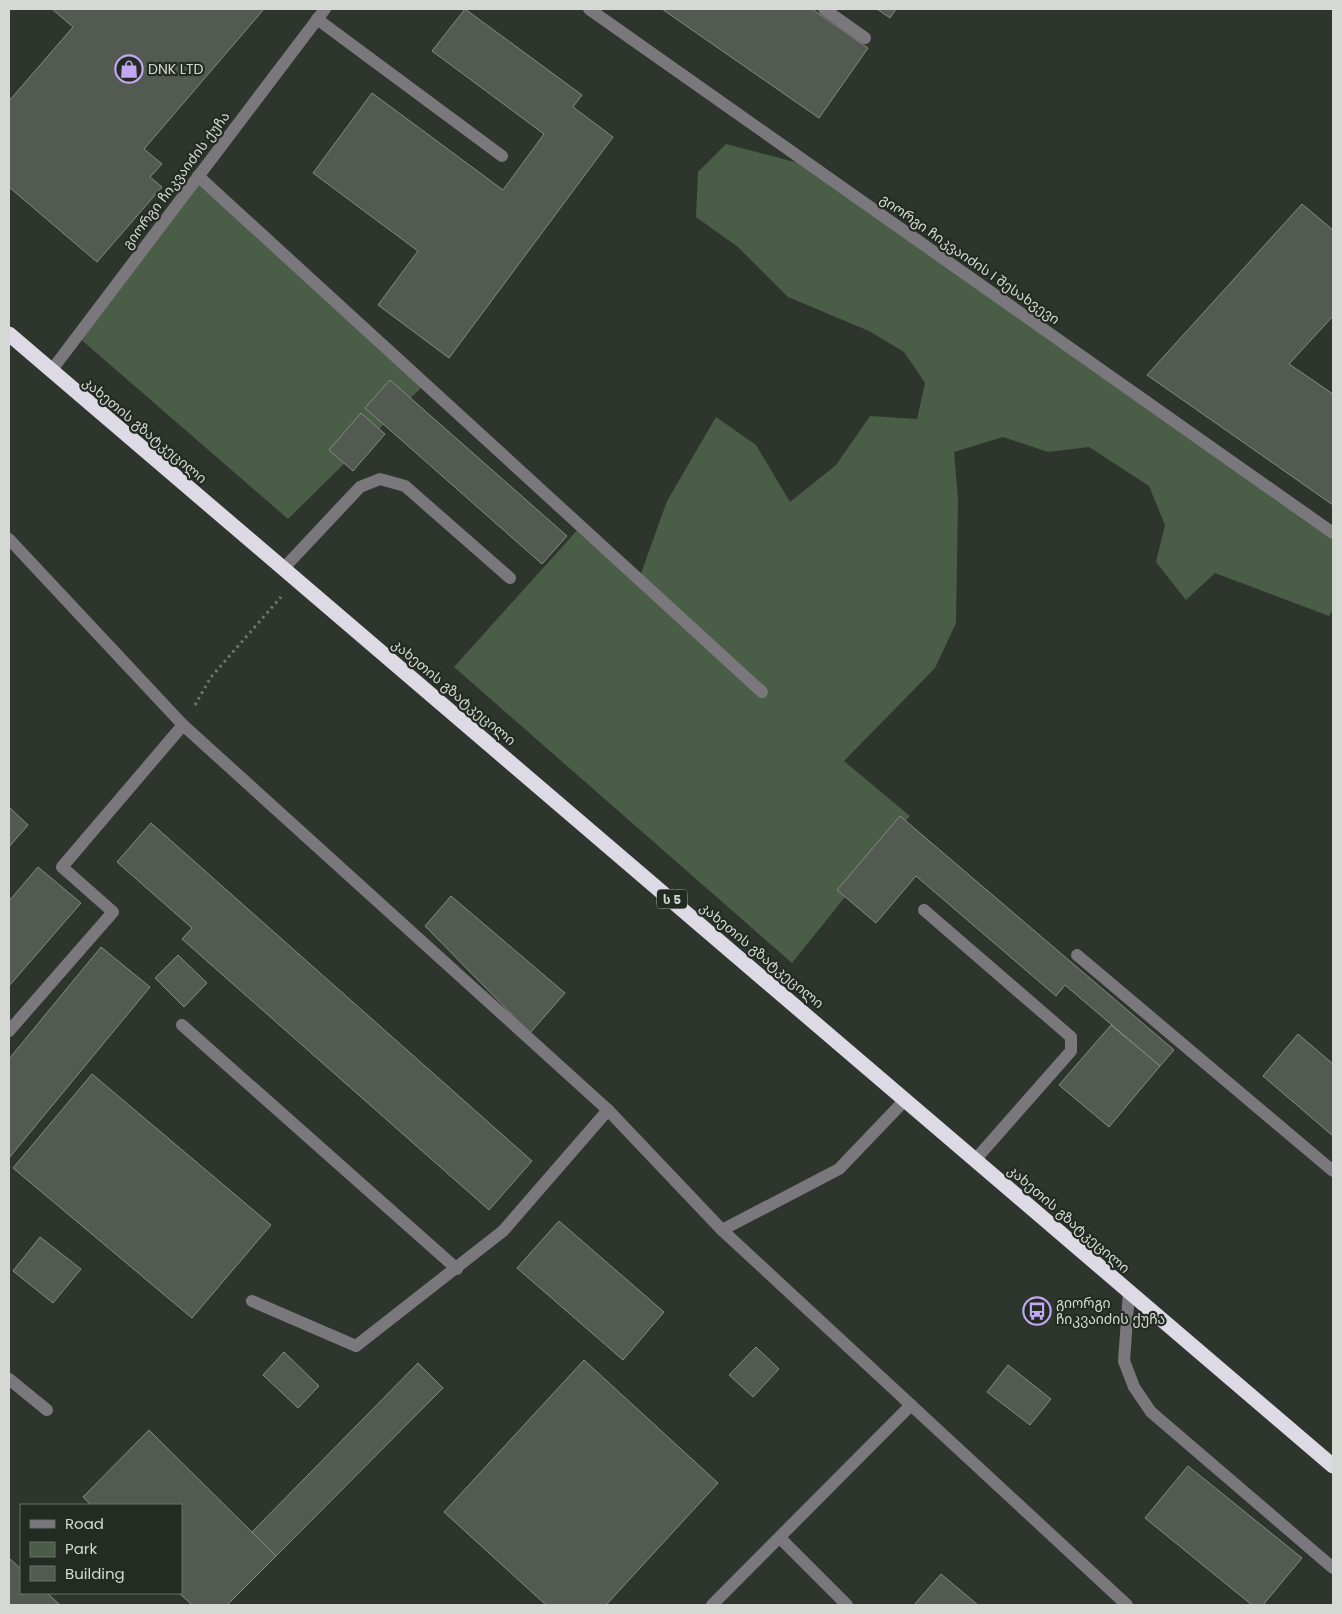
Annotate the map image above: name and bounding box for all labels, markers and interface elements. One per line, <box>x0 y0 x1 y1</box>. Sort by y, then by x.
shop icon: DNK LTD <box>114 54 144 84</box>
place label: DNK LTD <box>148 59 203 79</box>
street label: გიორგი ჩიკვაიძის ქუჩა <box>118 107 234 253</box>
street label: გიორგი ჩიკვაიძის I შესახვევი <box>876 189 1064 329</box>
street label: კახეთის გზატკეცილი <box>79 372 211 488</box>
street label: კახეთის გზატკეცილი <box>388 634 520 750</box>
road number: ს 5 <box>657 890 687 909</box>
street label: კახეთის გზატკეცილი <box>696 897 828 1013</box>
street label: კახეთის გზატკეცილი <box>1003 1160 1135 1278</box>
place label: გიორგი ჩიკვაიძის ქუჩა <box>1056 1293 1165 1329</box>
bus stop icon: გიორგი ჩიკვაიძის ქუჩა <box>1022 1296 1052 1326</box>
legend <box>20 1504 182 1594</box>
text: Road <box>65 1513 104 1534</box>
text: Park <box>65 1538 97 1559</box>
text: Building <box>65 1563 125 1584</box>

